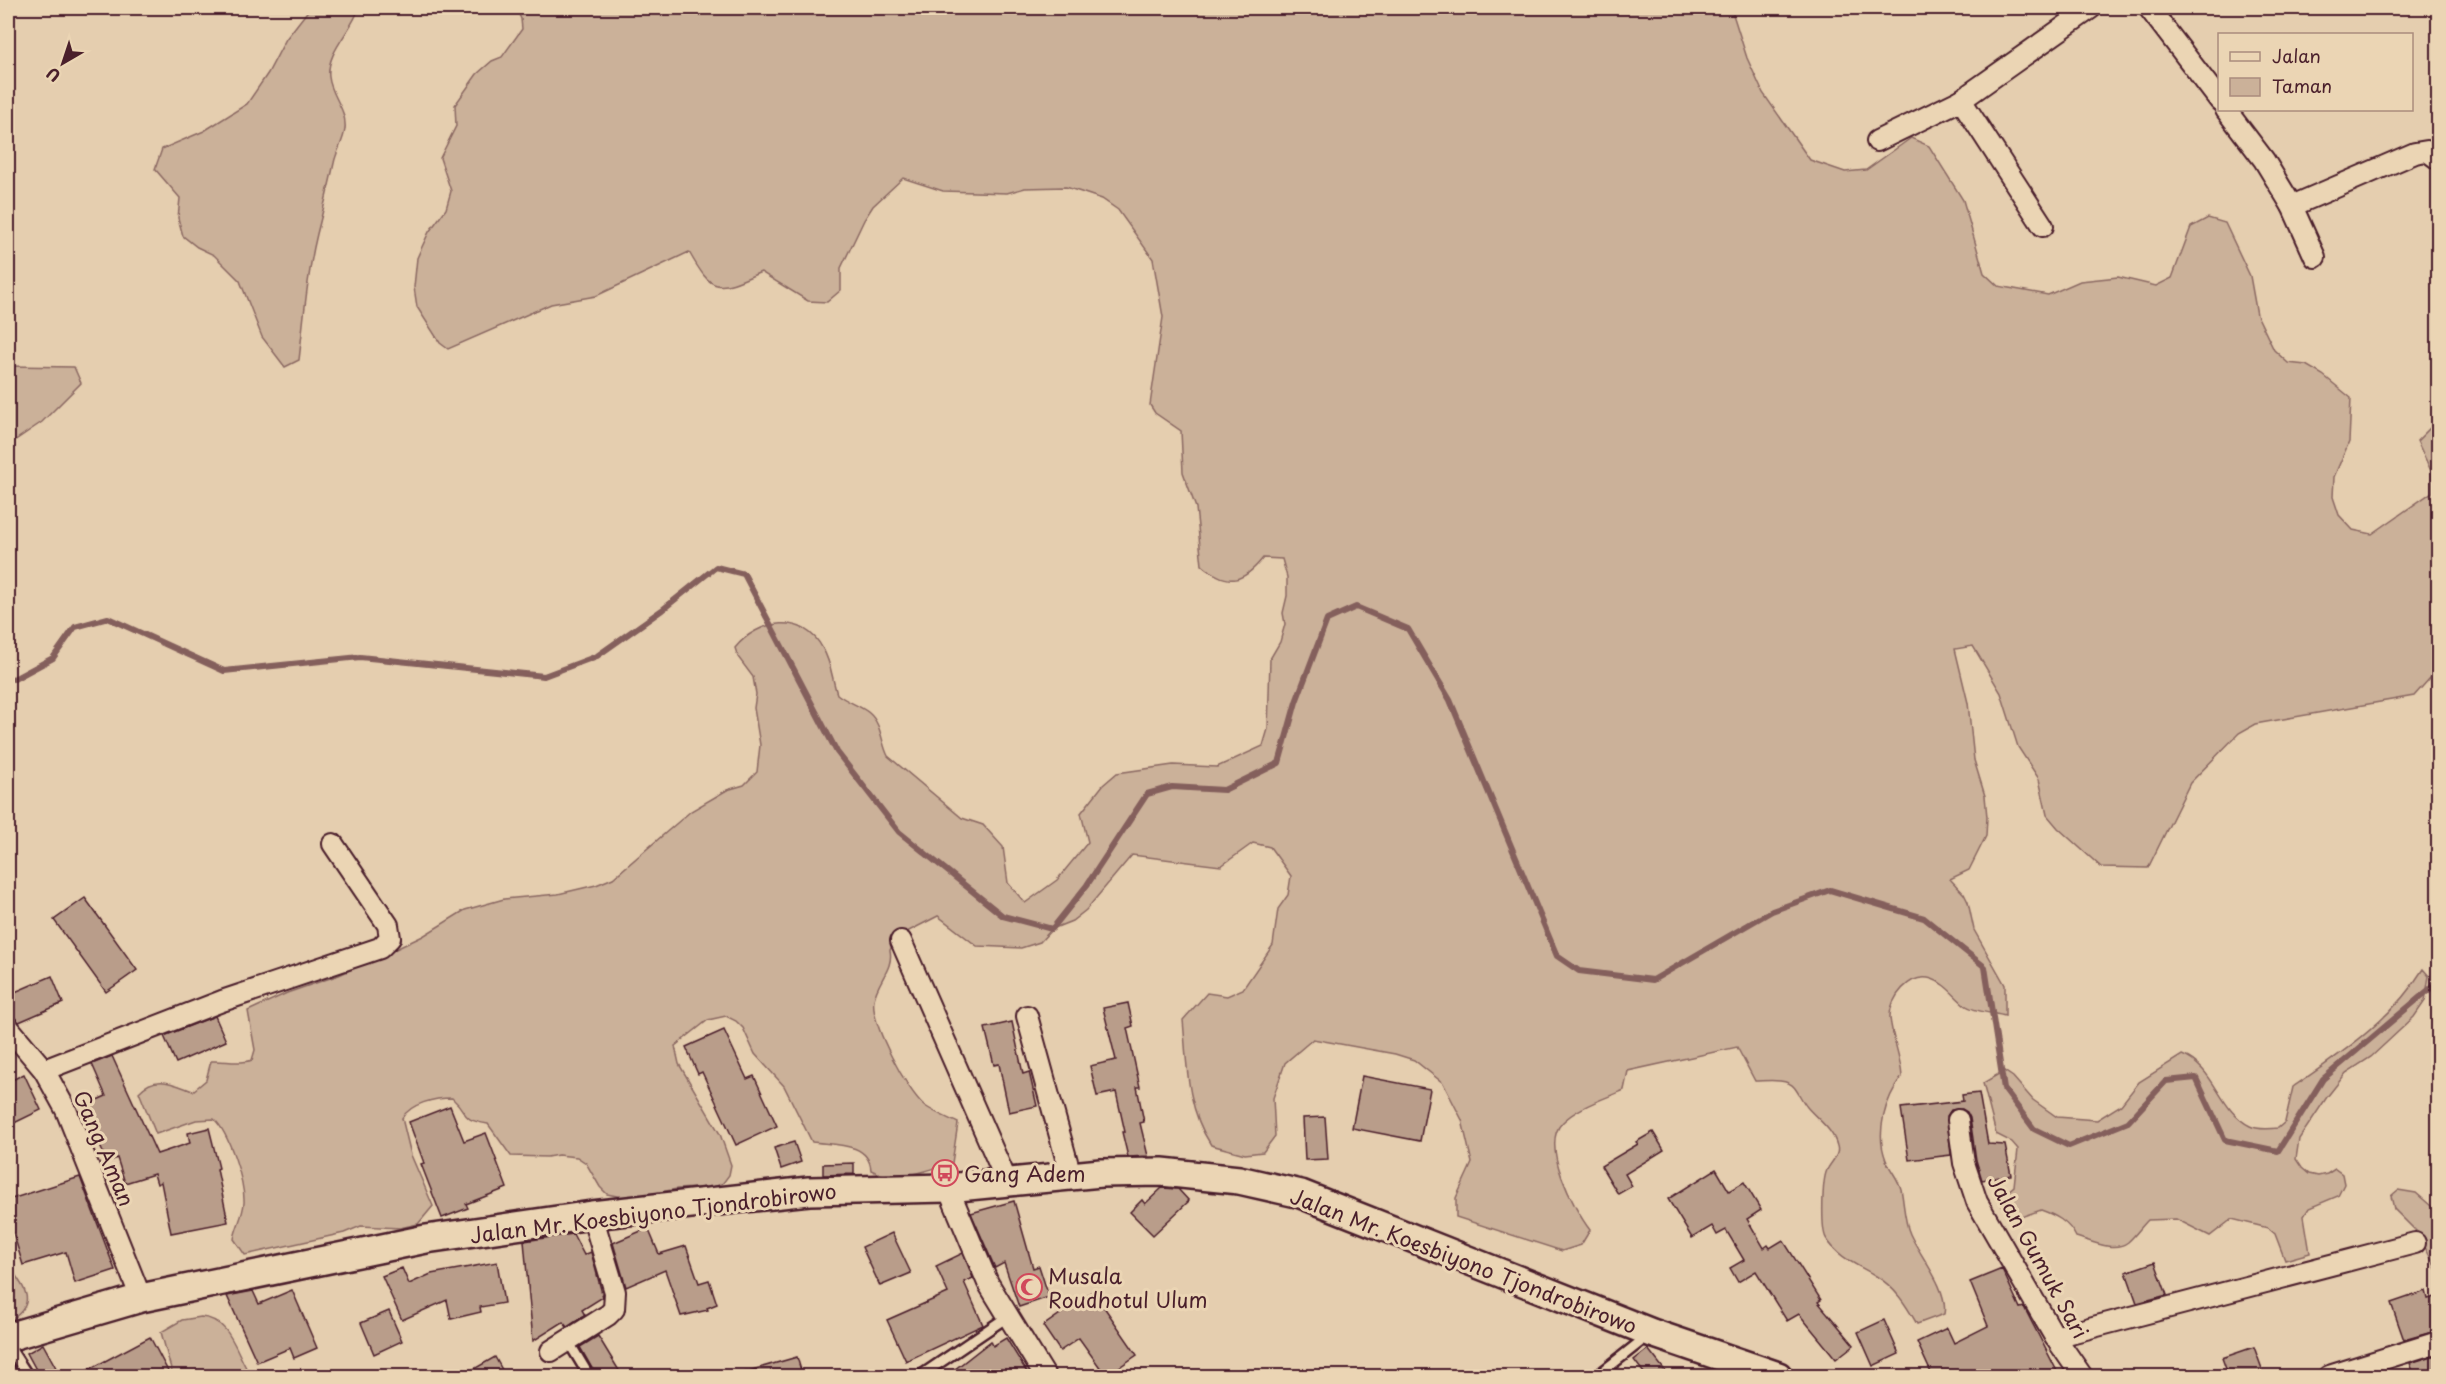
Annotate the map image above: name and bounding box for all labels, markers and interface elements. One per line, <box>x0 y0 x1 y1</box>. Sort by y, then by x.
north arrow <box>33 33 93 93</box>
legend <box>2218 33 2413 111</box>
text: Jalan <box>2272 42 2321 69</box>
text: U <box>41 62 65 89</box>
text: Taman <box>2272 72 2332 99</box>
street label: Gang Aman <box>66 1085 144 1211</box>
place label: Gang Adem <box>964 1157 1086 1189</box>
bus stop icon: Gang Adem <box>930 1158 960 1188</box>
street label: Jalan Gumuk Sari <box>1981 1168 2097 1344</box>
street label: Jalan Mr. Koesbiyono Tjondrobirowo <box>468 1174 838 1250</box>
street label: Jalan Mr. Koesbiyono Tjondrobirowo <box>1286 1179 1642 1341</box>
place label: Musala Roudhotul Ulum <box>1048 1259 1208 1315</box>
mosque icon: Musala Roudhotul Ulum <box>1014 1272 1044 1302</box>

